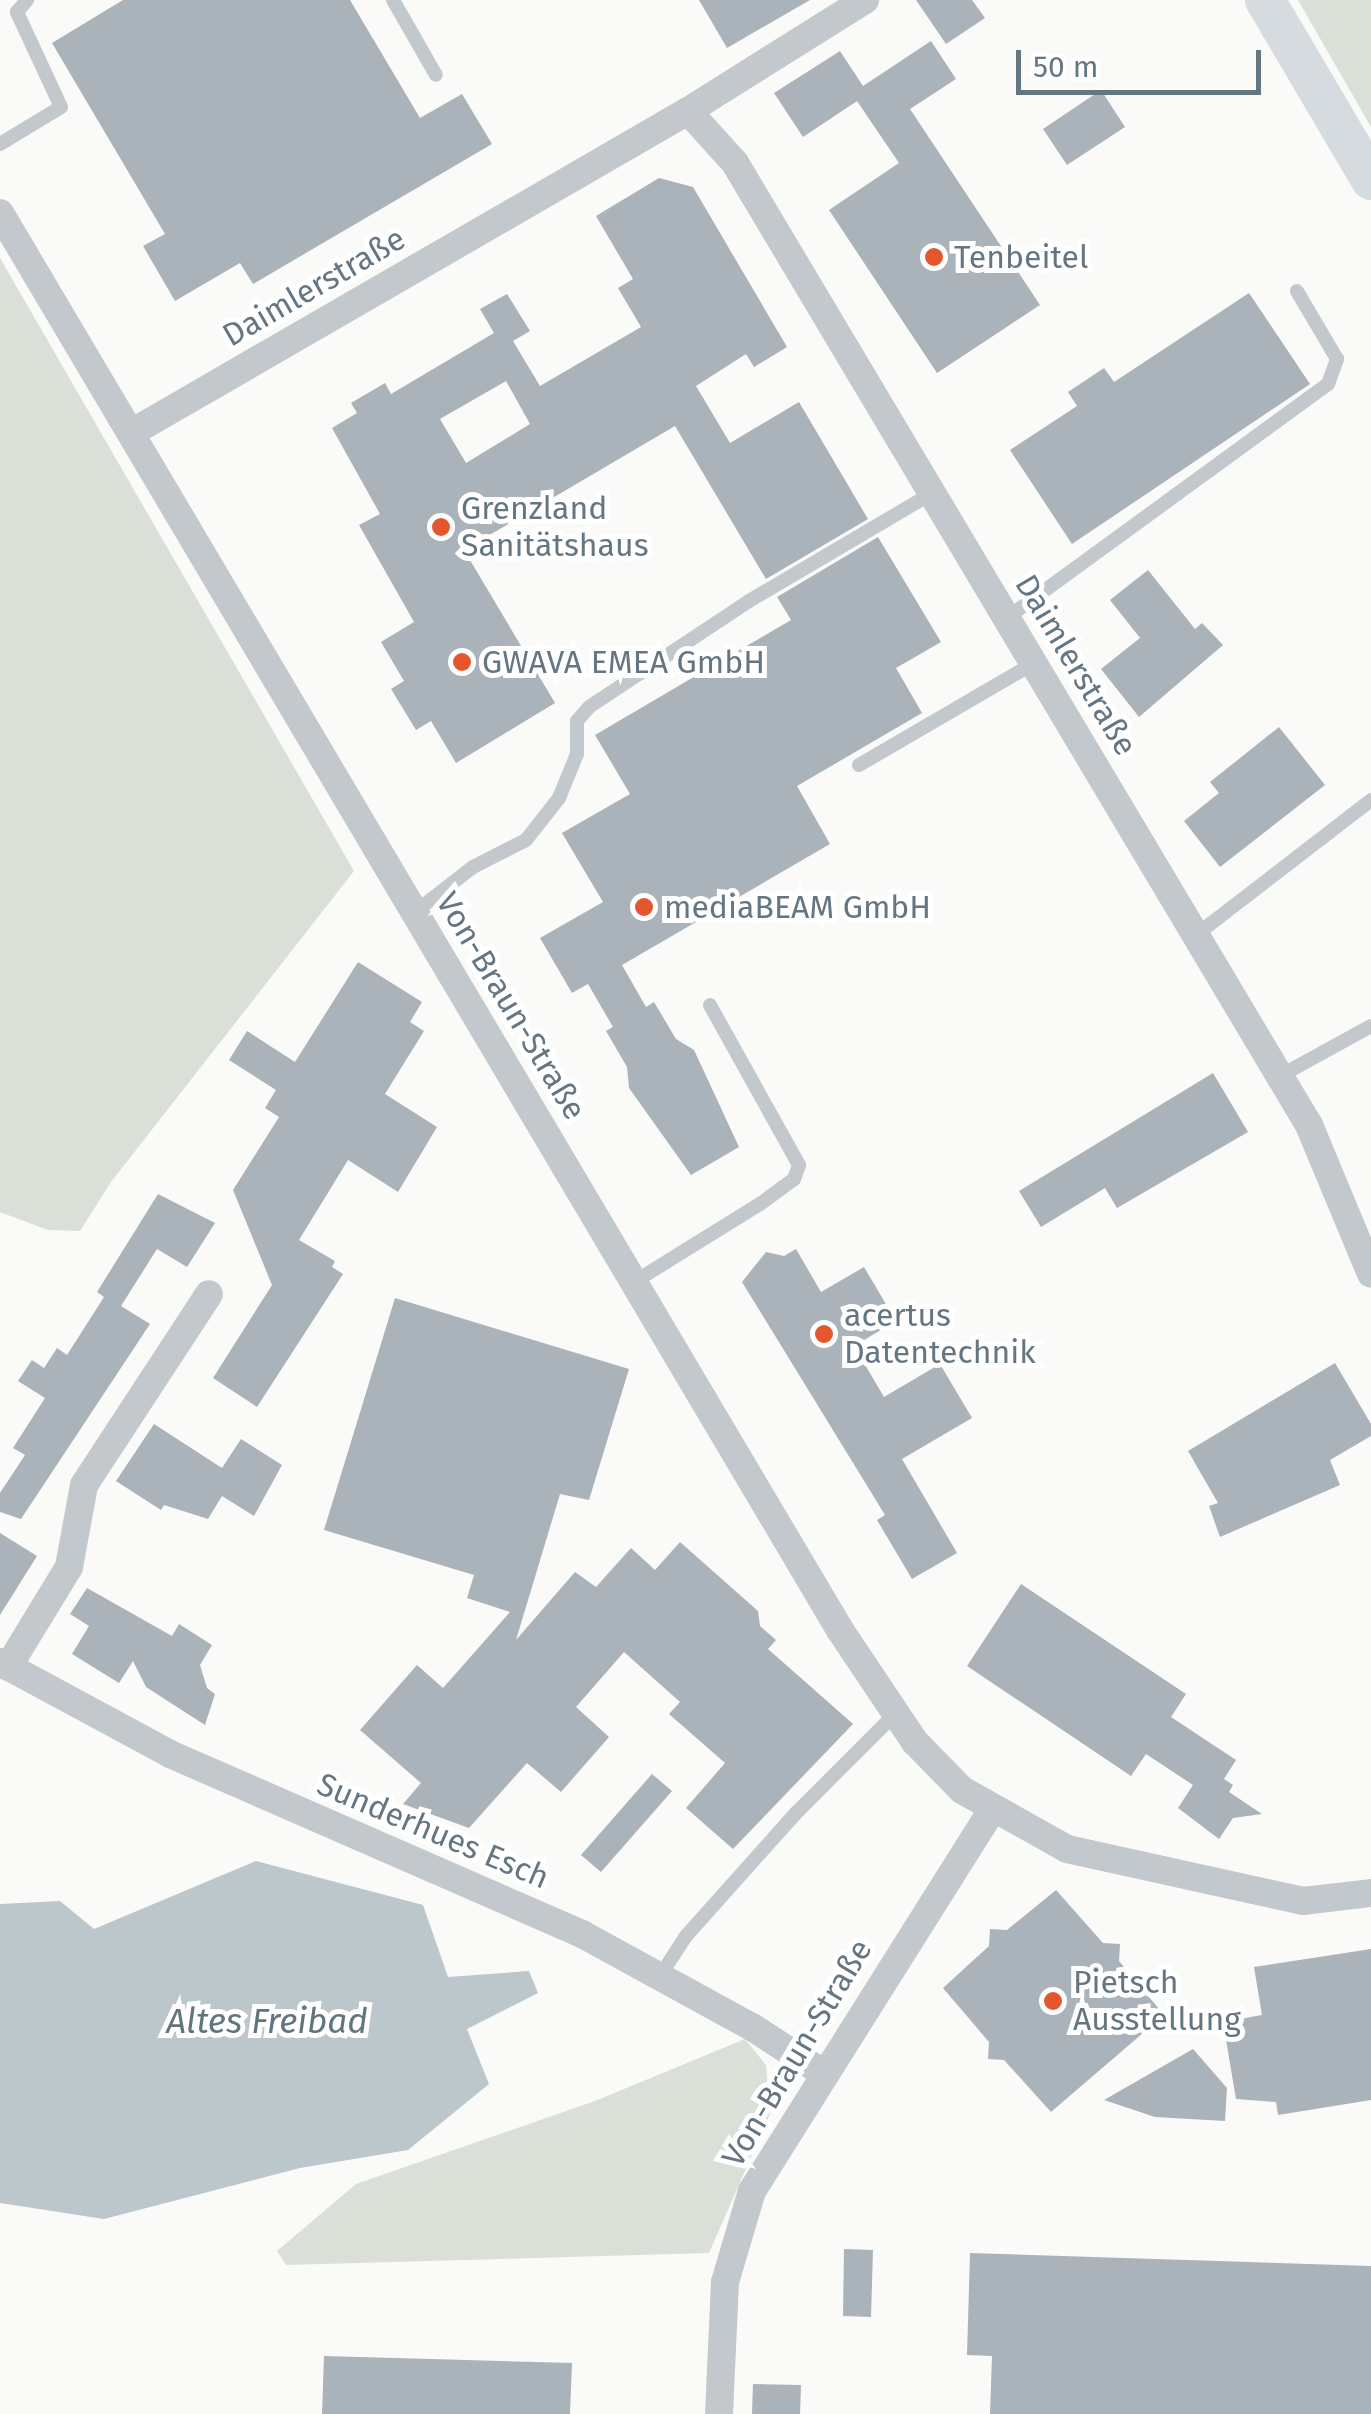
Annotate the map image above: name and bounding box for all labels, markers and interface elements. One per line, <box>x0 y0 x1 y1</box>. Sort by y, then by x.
scale bar <box>1021 30 1266 92</box>
text: 50 m <box>1033 49 1098 85</box>
street label: Daimlerstraße <box>216 219 412 355</box>
place label: Tenbeitel <box>954 238 1088 276</box>
marker: Tenbeitel <box>923 246 945 268</box>
place label: Grenzland Sanitätshaus <box>461 490 649 565</box>
marker: Grenzland Sanitätshaus <box>430 516 452 538</box>
street label: Daimlerstraße <box>1007 568 1145 762</box>
place label: GWAVA EMEA GmbH <box>482 643 765 681</box>
marker: GWAVA EMEA GmbH <box>451 651 473 673</box>
street label: Von-Braun-Straße <box>428 885 594 1127</box>
place label: mediaBEAM GmbH <box>664 888 931 926</box>
marker: mediaBEAM GmbH <box>633 896 655 918</box>
place label: acertus Datentechnik <box>844 1297 1036 1372</box>
marker: acertus Datentechnik <box>813 1323 835 1345</box>
street label: Sunderhues Esch <box>311 1765 555 1897</box>
street label: Von-Braun-Straße <box>714 1932 880 2174</box>
place label: Pietsch Ausstellung <box>1073 1964 1241 2039</box>
marker: Pietsch Ausstellung <box>1042 1990 1064 2012</box>
water label: Altes Freibad <box>166 2000 368 2042</box>

